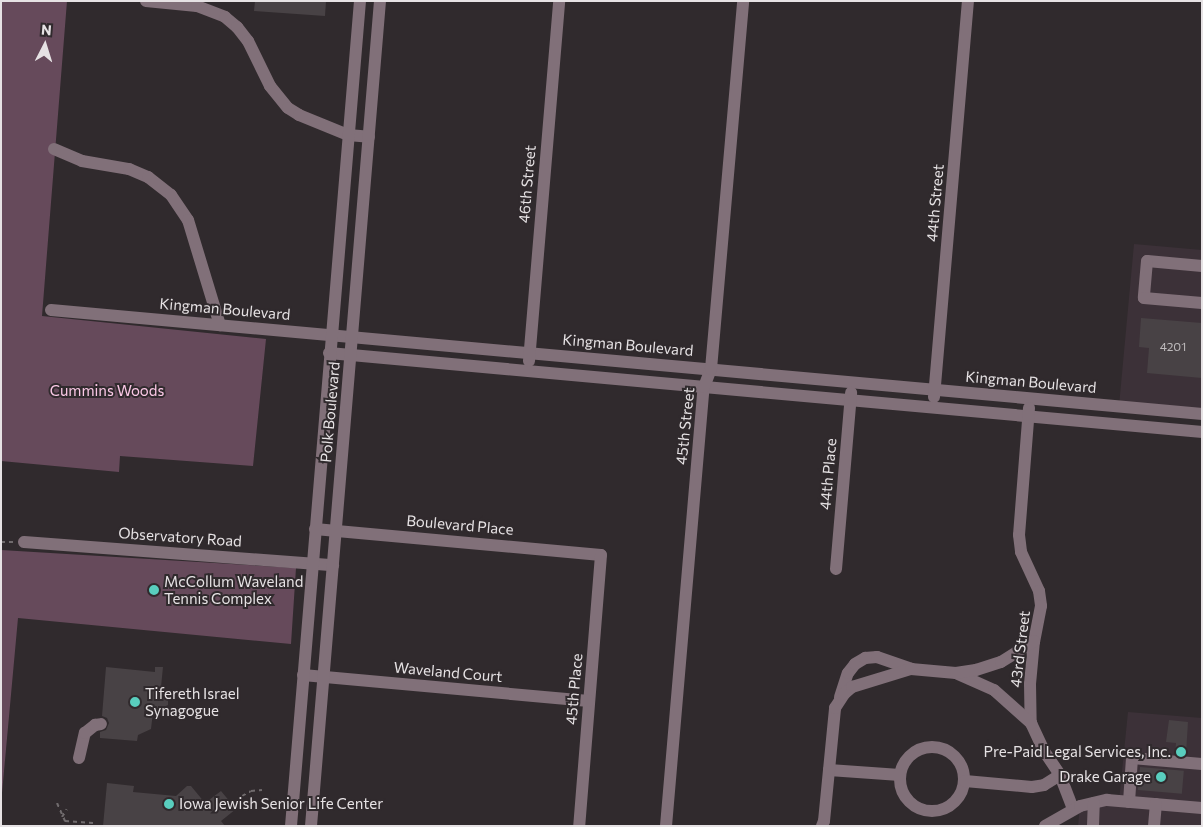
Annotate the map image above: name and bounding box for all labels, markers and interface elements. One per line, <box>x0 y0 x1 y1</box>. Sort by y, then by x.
north arrow <box>20 20 70 70</box>
text: N <box>40 21 52 38</box>
street label: 46th Street <box>515 144 539 224</box>
street label: 44th Street <box>923 163 947 243</box>
street label: Kingman Boulevard <box>159 294 291 324</box>
street label: Kingman Boulevard <box>562 330 694 360</box>
house number: 4201 <box>1160 340 1186 354</box>
street label: Polk Boulevard <box>317 361 343 463</box>
street label: Kingman Boulevard <box>965 367 1097 397</box>
park label: Cummins Woods <box>50 382 164 400</box>
street label: 45th Street <box>672 386 698 466</box>
street label: 44th Place <box>816 437 840 511</box>
street label: Boulevard Place <box>406 511 514 539</box>
street label: Observatory Road <box>118 524 242 550</box>
place label: McCollum Waveland Tennis Complex <box>164 572 303 607</box>
marker: McCollum Waveland Tennis Complex <box>148 584 160 596</box>
street label: 43rd Street <box>1006 610 1034 688</box>
street label: 45th Place <box>562 653 586 725</box>
street label: Waveland Court <box>393 658 503 686</box>
place label: Tifereth Israel Synagogue <box>145 684 240 719</box>
marker: Tifereth Israel Synagogue <box>129 696 141 708</box>
place label: Pre-Paid Legal Services, Inc. <box>984 743 1171 761</box>
marker: Pre-Paid Legal Services, Inc. <box>1175 746 1187 758</box>
place label: Drake Garage <box>1059 768 1151 786</box>
marker: Drake Garage <box>1155 771 1167 783</box>
place label: Iowa Jewish Senior Life Center <box>179 795 383 813</box>
marker: Iowa Jewish Senior Life Center <box>163 798 175 810</box>

